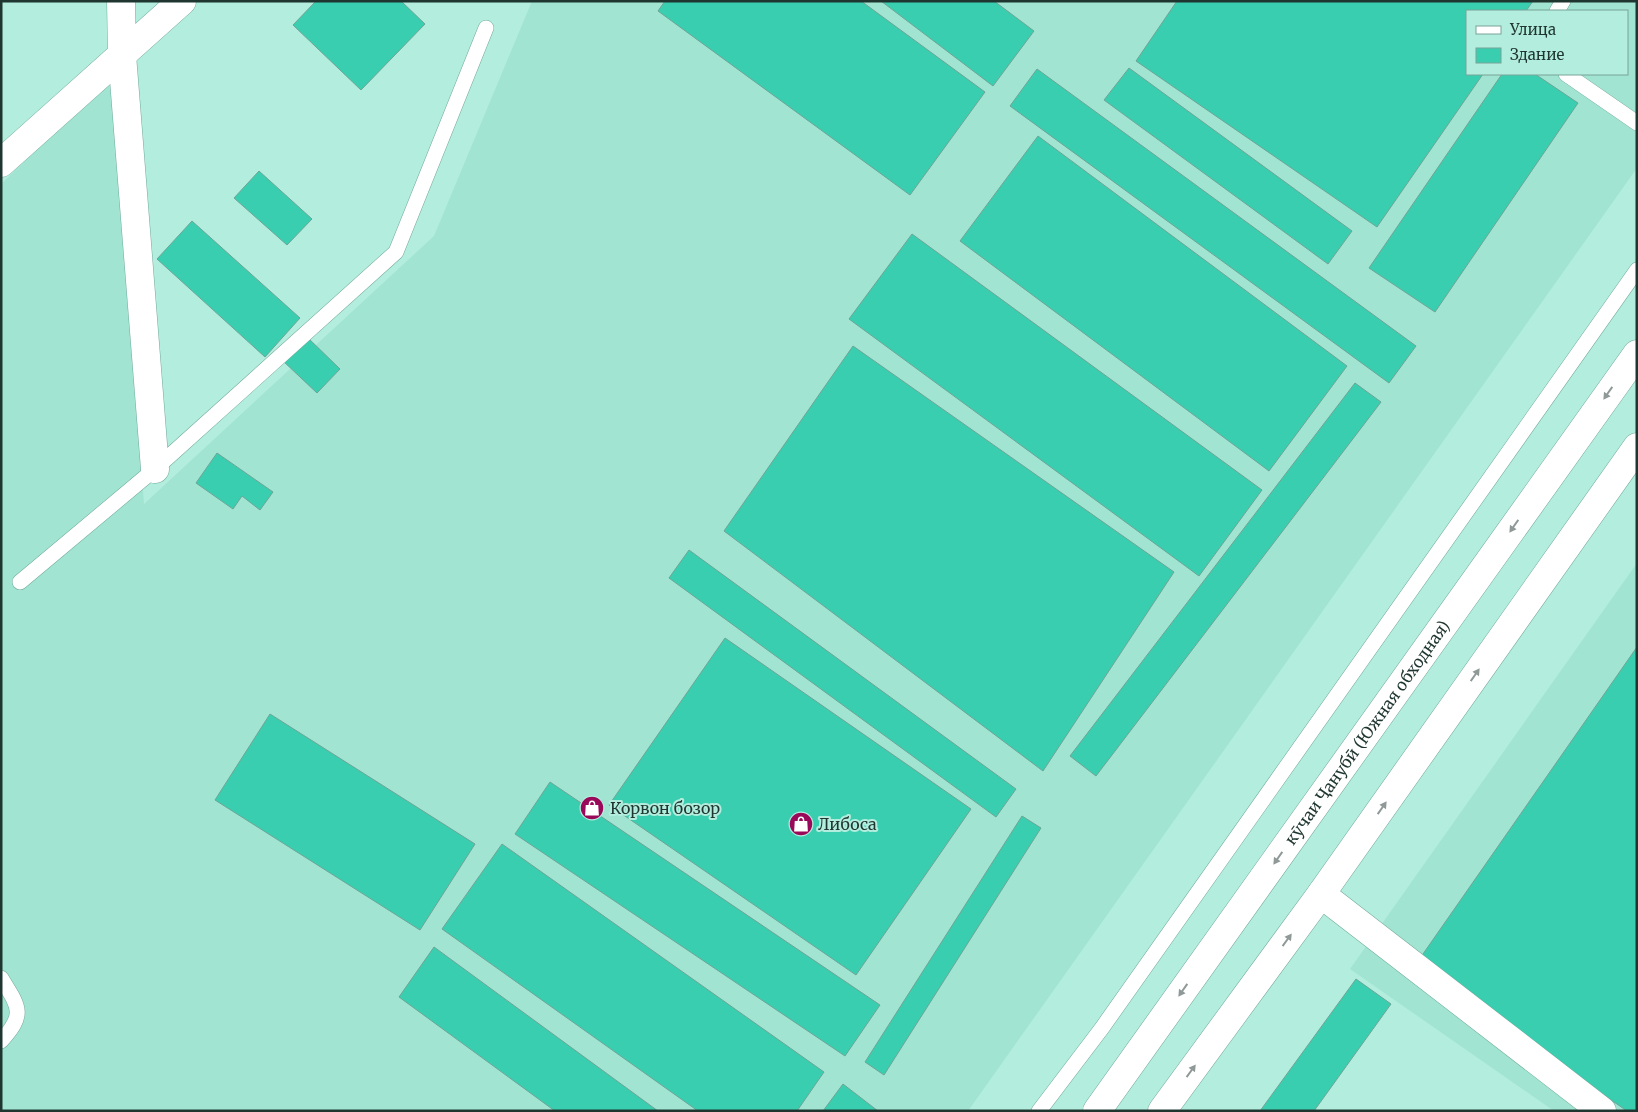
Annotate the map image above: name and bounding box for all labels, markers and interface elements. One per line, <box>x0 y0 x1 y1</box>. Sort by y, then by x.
legend <box>1466 10 1628 75</box>
text: Улица <box>1509 20 1556 39</box>
text: Здание <box>1510 45 1564 64</box>
one-way arrow <box>1603 386 1614 399</box>
one-way arrow <box>1509 519 1519 533</box>
street label: кӯчаи Ҷанубӣ (Южная обходная) <box>1280 616 1454 848</box>
one-way arrow <box>1470 669 1480 682</box>
shop icon: Корвон бозор <box>579 795 605 821</box>
place label: Корвон бозор <box>610 798 720 818</box>
one-way arrow <box>1376 802 1387 815</box>
shop icon: Либоса <box>788 811 814 837</box>
place label: Либоса <box>818 814 877 834</box>
one-way arrow <box>1273 851 1283 864</box>
one-way arrow <box>1282 933 1292 947</box>
one-way arrow <box>1178 983 1189 996</box>
one-way arrow <box>1186 1064 1196 1078</box>

